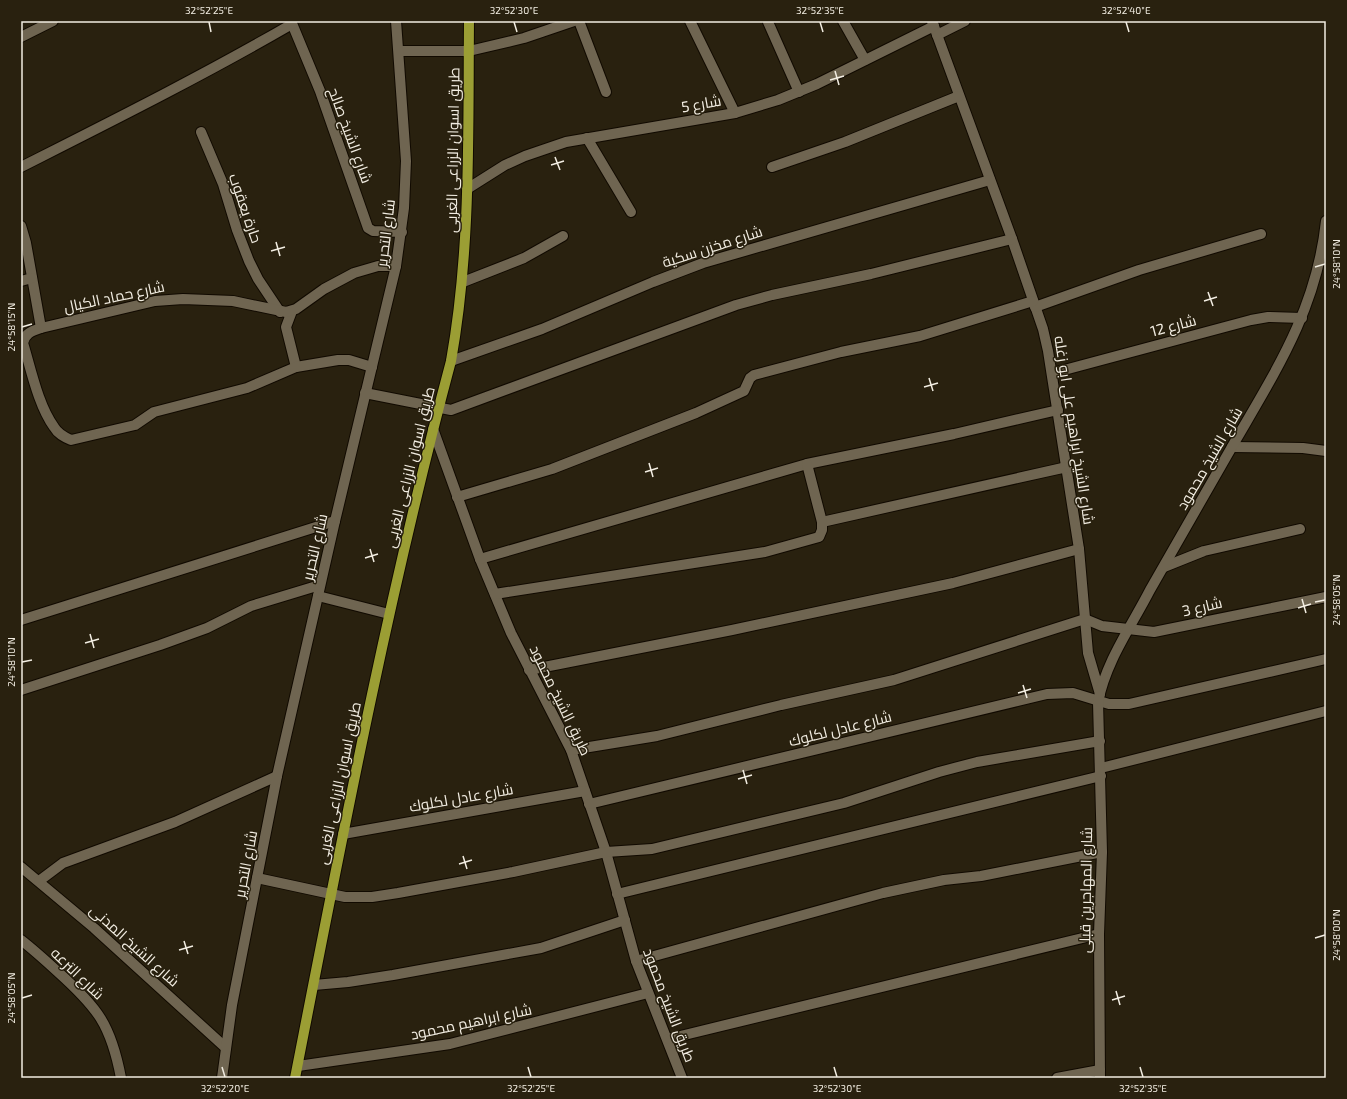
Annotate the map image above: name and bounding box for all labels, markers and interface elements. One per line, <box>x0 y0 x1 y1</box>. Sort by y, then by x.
text: 32°52'25"E <box>185 4 233 16</box>
text: 32°52'30"E <box>490 4 539 16</box>
text: 32°52'35"E <box>796 4 844 16</box>
text: 32°52'40"E <box>1102 4 1151 16</box>
street label: طريق اسوان الزراعى الغربى <box>442 67 464 233</box>
street label: شارع الشيخ صالح <box>322 85 377 187</box>
street label: شارع 5 <box>680 91 723 118</box>
street label: حارة يعقوب <box>225 171 266 246</box>
street label: شارع التحرير <box>372 198 401 269</box>
street label: شارع مخزن سكية <box>660 221 765 274</box>
text: 24°58'10"N <box>1330 239 1342 289</box>
street label: شارع حماد الكيال <box>62 277 167 318</box>
text: 24°58'15"N <box>5 303 17 351</box>
street label: شارع 12 <box>1148 310 1199 343</box>
street label: شارع الشيخ ابراهيم على ابو زغله <box>1048 334 1099 526</box>
street label: طريق اسوان الزراعى الغربى <box>380 384 440 550</box>
street label: شارع الشيخ محمود <box>1172 404 1248 514</box>
street label: شارع التحرير <box>297 512 333 584</box>
text: 24°58'05"N <box>1330 575 1342 625</box>
street label: شارع 3 <box>1180 593 1225 622</box>
text: 24°58'10"N <box>5 637 17 687</box>
street label: طريق الشيخ محمود <box>524 642 596 759</box>
street label: طريق اسوان الزراعى الغربى <box>312 700 366 866</box>
street label: شارع عادل لكلوك <box>787 707 894 752</box>
street label: شارع عادل لكلوك <box>408 779 515 818</box>
street label: شارع المهاجرين قبلى <box>1075 827 1098 953</box>
street label: شارع التحرير <box>229 829 263 901</box>
street label: شارع الشيخ المدنى <box>85 900 183 992</box>
text: 24°58'00"N <box>1330 909 1342 961</box>
street label: شارع الترعه <box>46 943 108 1005</box>
street label: طريق الشيخ محمود <box>637 945 700 1066</box>
text: 24°58'05"N <box>5 973 17 1023</box>
street label: شارع ابراهيم محمود <box>409 999 534 1046</box>
text: 32°52'20"E <box>201 1082 250 1094</box>
text: 32°52'25"E <box>507 1082 555 1094</box>
text: 32°52'30"E <box>813 1082 862 1094</box>
text: 32°52'35"E <box>1119 1082 1167 1094</box>

